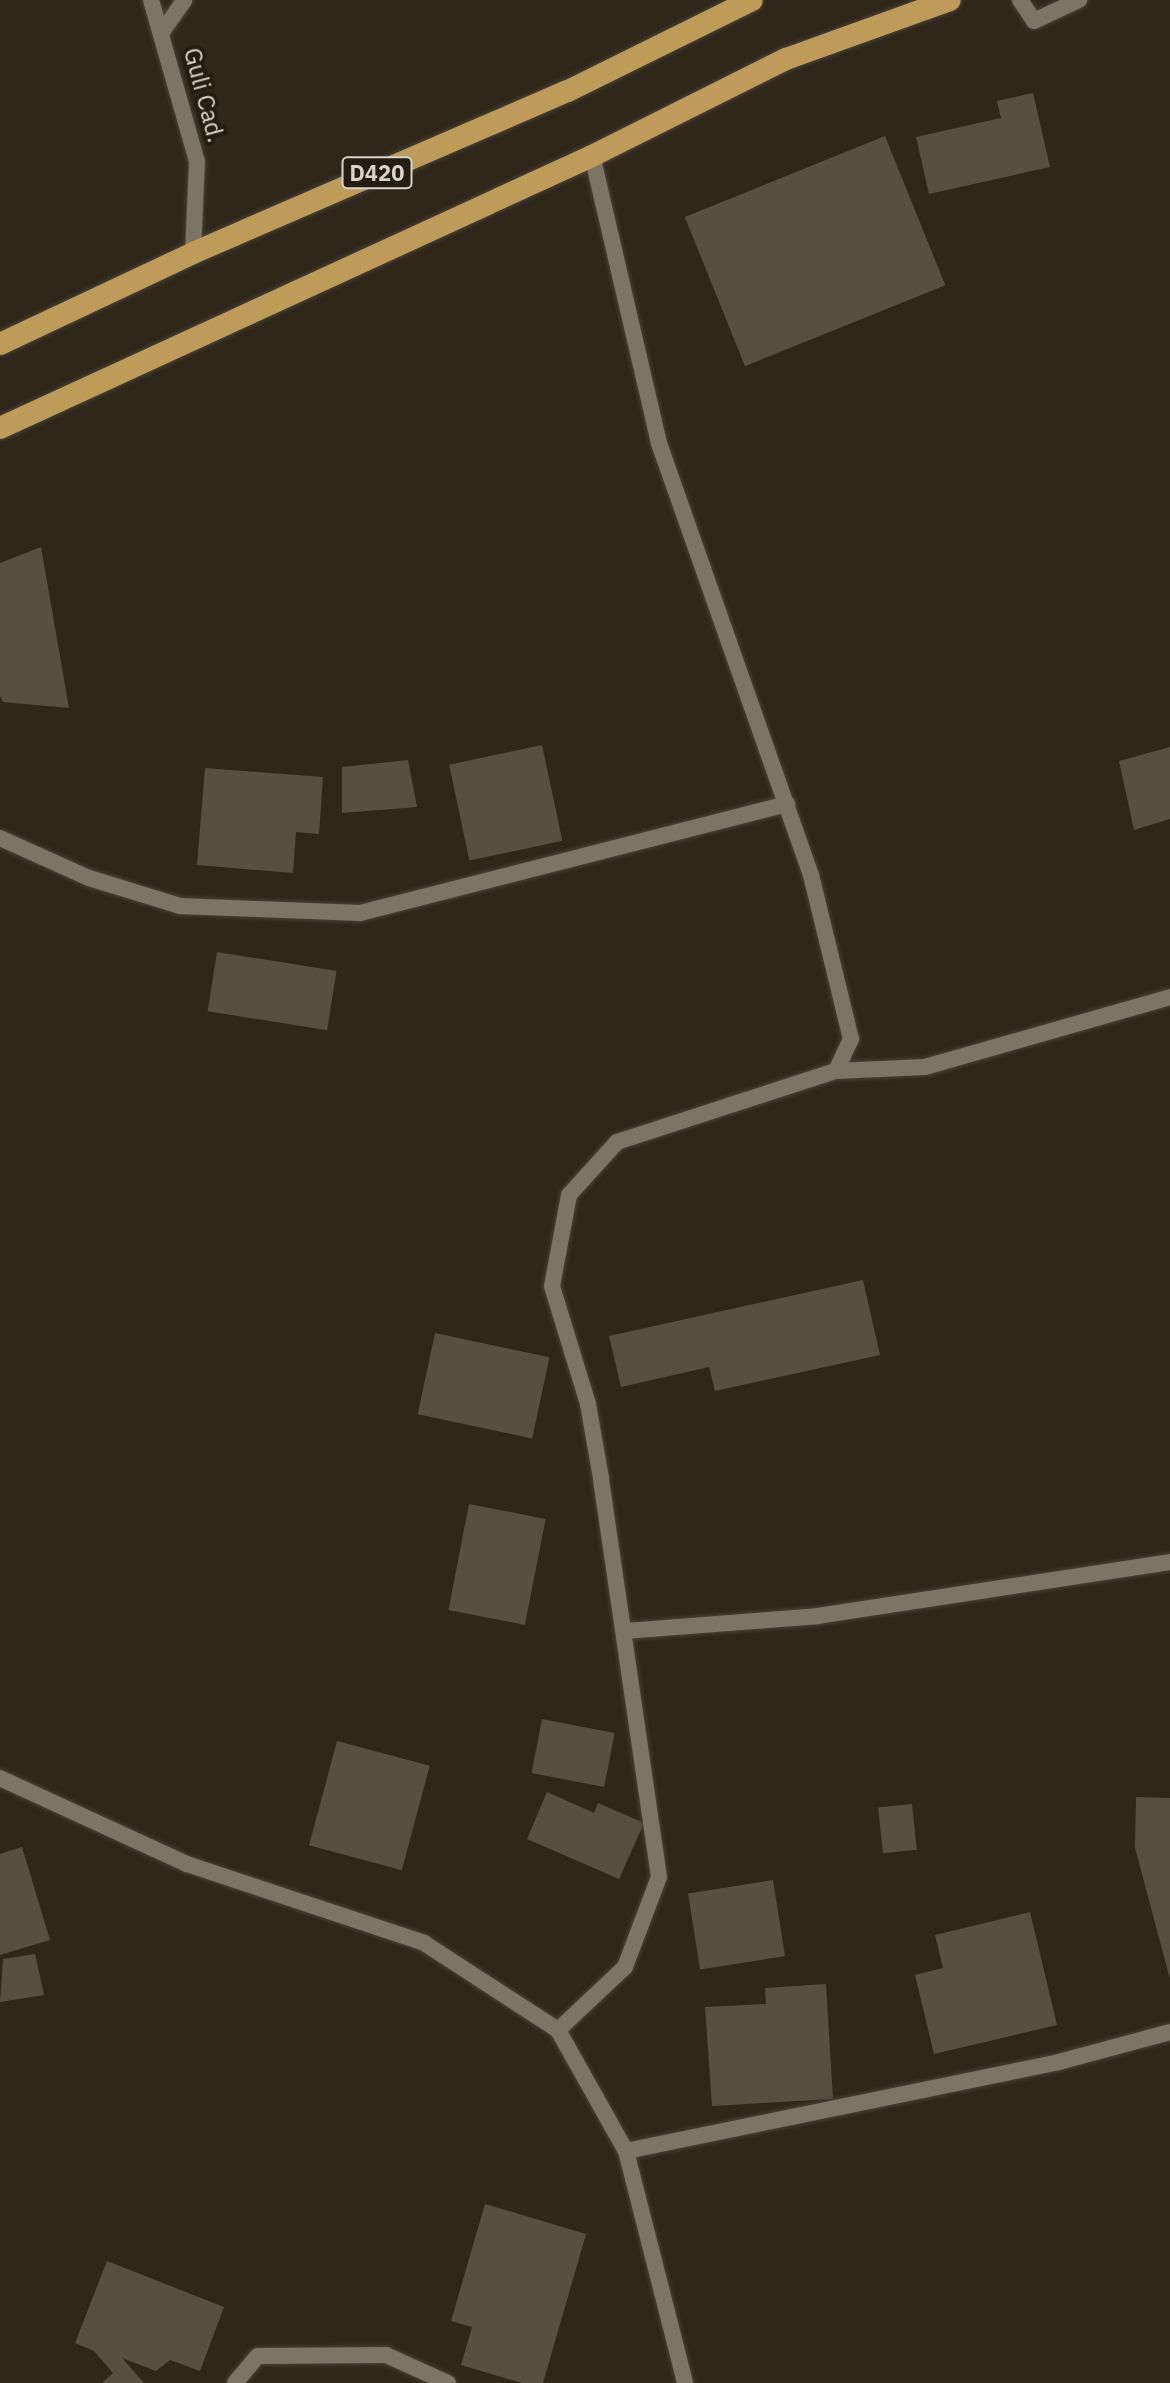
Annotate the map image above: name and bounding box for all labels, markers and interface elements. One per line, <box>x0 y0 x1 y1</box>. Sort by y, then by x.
street label: Guli Cad. <box>178 45 230 145</box>
road number: D420 <box>341 155 413 191</box>

